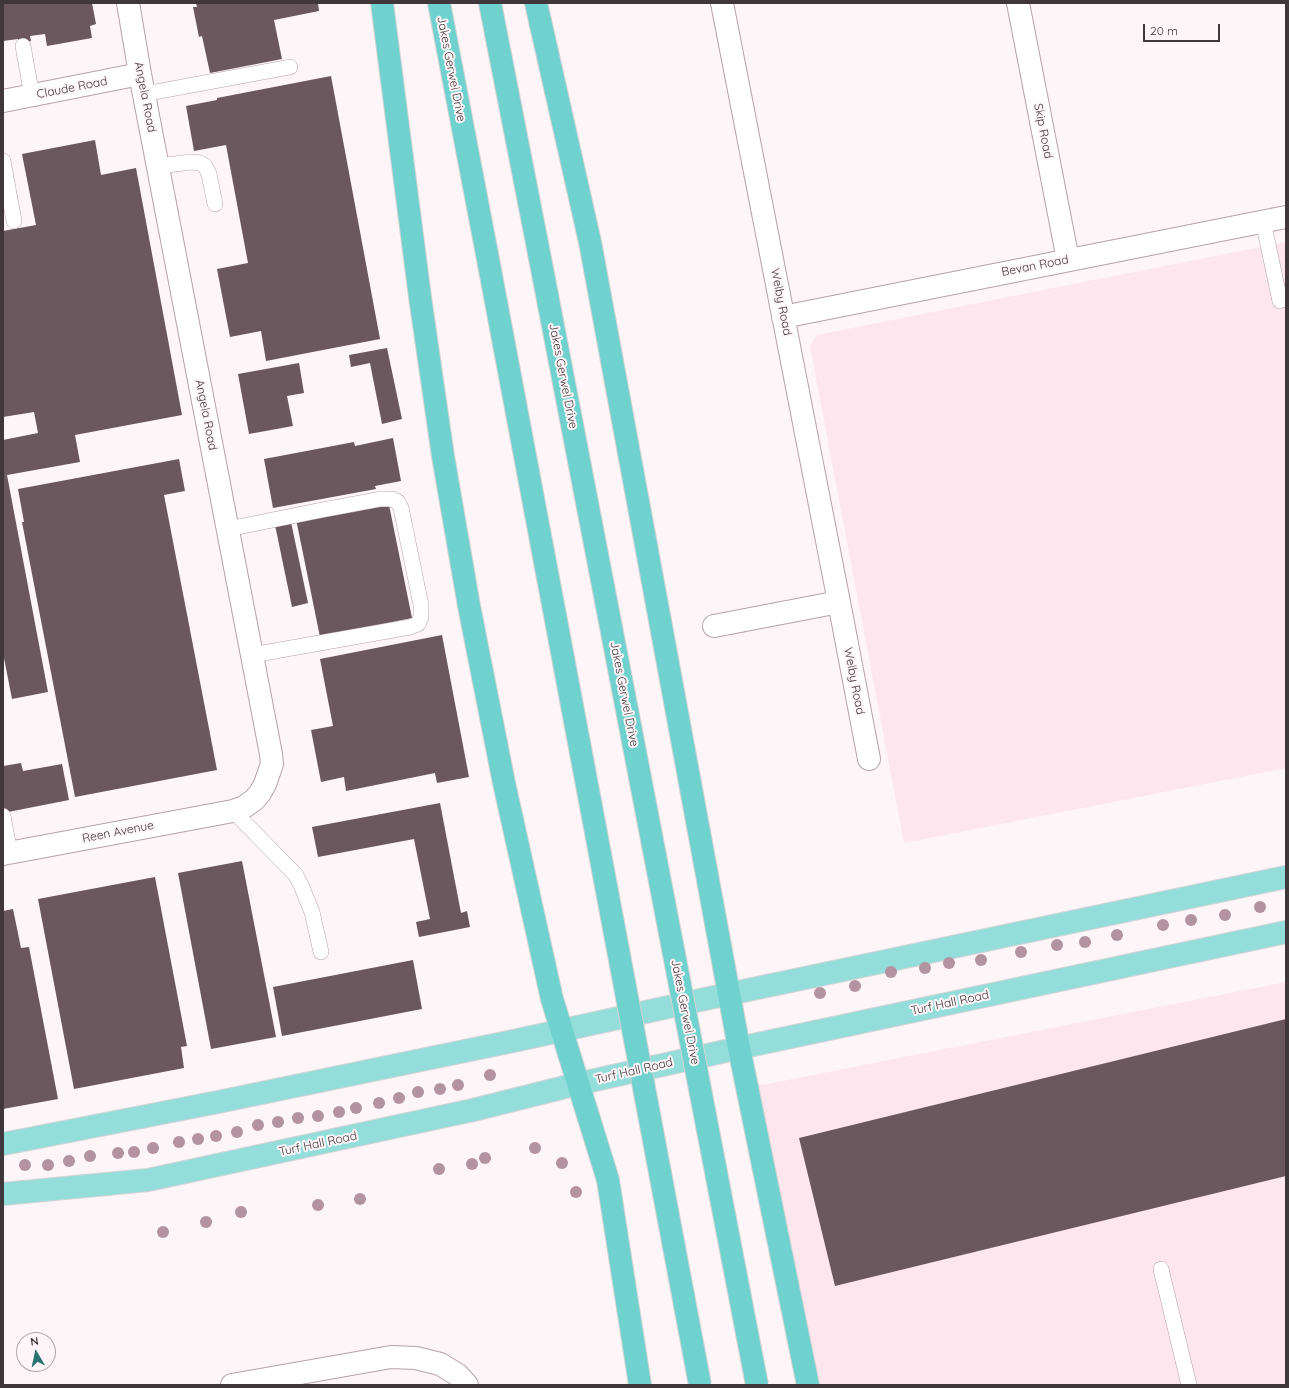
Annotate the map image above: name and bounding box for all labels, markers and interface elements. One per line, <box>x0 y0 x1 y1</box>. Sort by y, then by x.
street label: Jakes Gerwel Drive <box>434 15 468 123</box>
scale bar <box>1145 16 1222 42</box>
text: 20 m <box>1150 23 1178 38</box>
street label: Angela Road <box>131 60 159 134</box>
street label: Claude Road <box>35 74 109 102</box>
street label: Skip Road <box>1031 102 1055 160</box>
street label: Bevan Road <box>1000 252 1070 280</box>
street label: Welby Road <box>767 267 795 337</box>
street label: Jakes Gerwel Drive <box>546 322 580 430</box>
street label: Angela Road <box>192 378 220 452</box>
street label: Jakes Gerwel Drive <box>607 640 641 748</box>
street label: Welby Road <box>840 646 868 716</box>
street label: Reen Avenue <box>81 818 155 846</box>
street label: Jakes Gerwel Drive <box>668 958 702 1066</box>
street label: Turf Hall Road <box>910 988 990 1018</box>
street label: Turf Hall Road <box>594 1055 674 1087</box>
street label: Turf Hall Road <box>278 1129 358 1159</box>
north arrow <box>16 1332 56 1372</box>
text: N <box>29 1334 39 1349</box>

